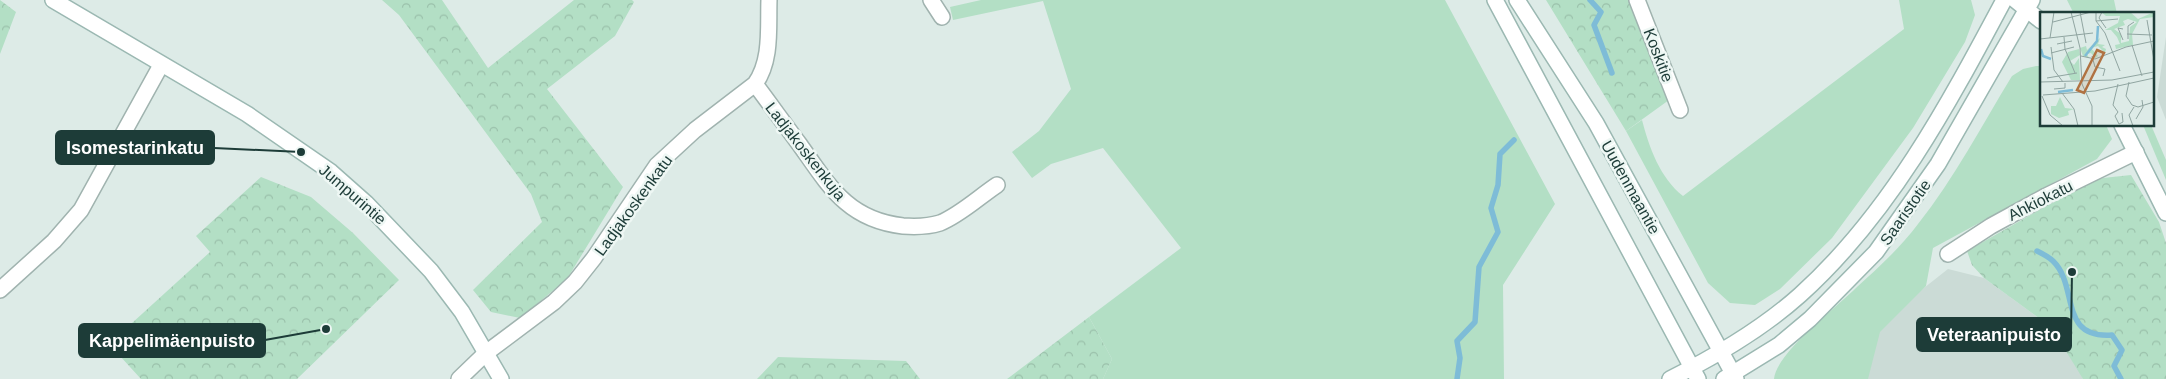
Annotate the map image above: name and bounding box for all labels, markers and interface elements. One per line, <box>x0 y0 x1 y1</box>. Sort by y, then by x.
inset map <box>2040 12 2154 126</box>
street label: Koskitie <box>1641 26 1677 84</box>
street label: Ladjakoskenkuja <box>762 99 849 204</box>
callout: Isomestarinkatu <box>56 131 214 164</box>
text: Isomestarinkatu <box>66 138 204 158</box>
street label: Uudenmaantie <box>1598 138 1663 237</box>
street label: Ladjakoskenkatu <box>591 152 676 259</box>
street label: Jumpurintie <box>316 161 390 228</box>
street label: Saaristotie <box>1877 176 1934 248</box>
street label: Ahkiokatu <box>2005 177 2075 224</box>
callout: Veteraanipuisto <box>1917 318 2071 351</box>
callout: Kappelimäenpuisto <box>79 324 265 357</box>
text: Veteraanipuisto <box>1927 325 2061 345</box>
text: Kappelimäenpuisto <box>89 331 255 351</box>

